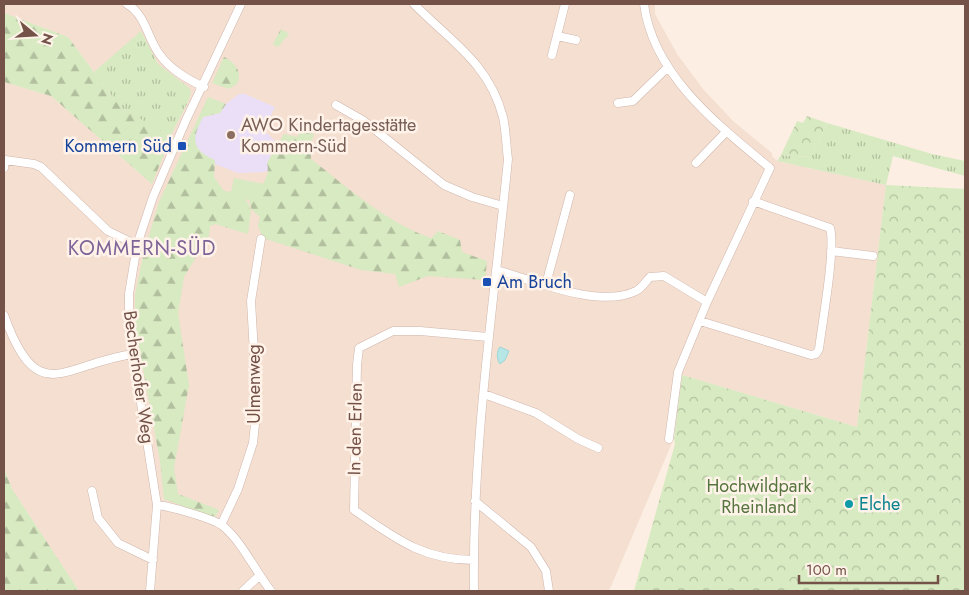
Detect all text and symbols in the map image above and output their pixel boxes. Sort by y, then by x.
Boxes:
north arrow [10,10,60,60]
text: N [36,31,59,47]
place label: AWO Kindertagesstätte Kommern-Süd [241,112,416,159]
marker: AWO Kindertagesstätte Kommern-Süd [225,129,237,141]
place label: Kommern Süd [65,133,172,159]
marker: Kommern Süd [176,140,188,152]
district label: KOMMERN-SÜD [68,234,216,263]
place label: Am Bruch [497,269,572,295]
marker: Am Bruch [481,276,493,288]
street label: Becherhofer Weg [117,309,161,445]
street label: Ulmenweg [241,344,267,424]
street label: In den Erlen [341,382,369,476]
park label: Hochwildpark Rheinland [707,473,812,520]
place label: Elche [859,491,900,517]
marker: Elche [843,498,855,510]
scale bar [799,552,938,584]
text: 100 m [806,559,847,581]

